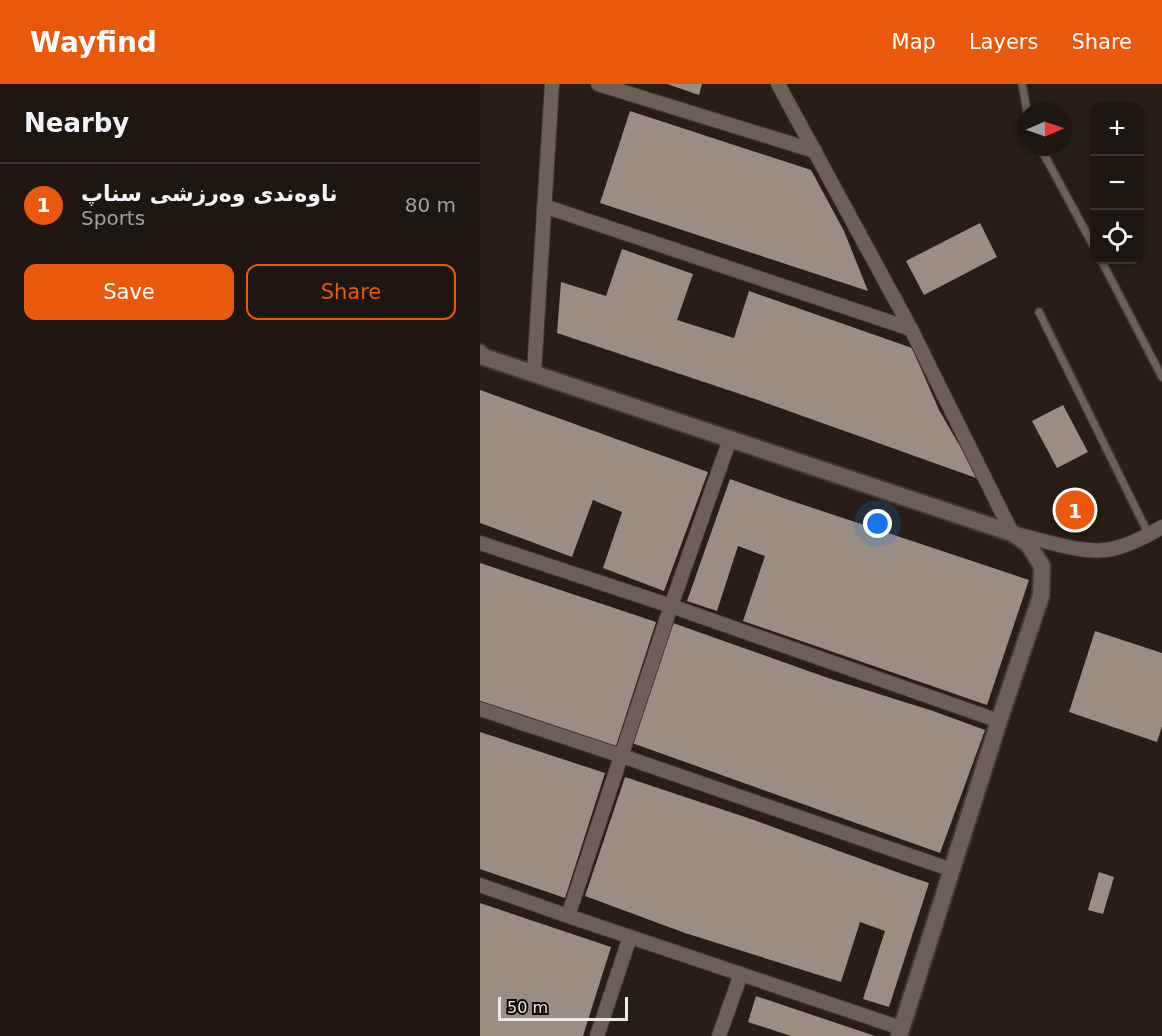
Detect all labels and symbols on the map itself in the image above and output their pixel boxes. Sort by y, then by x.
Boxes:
north arrow [1018,102,1072,156]
pin: 1 [1056,488,1094,532]
your location [863,509,892,538]
scale bar [498,994,628,1022]

